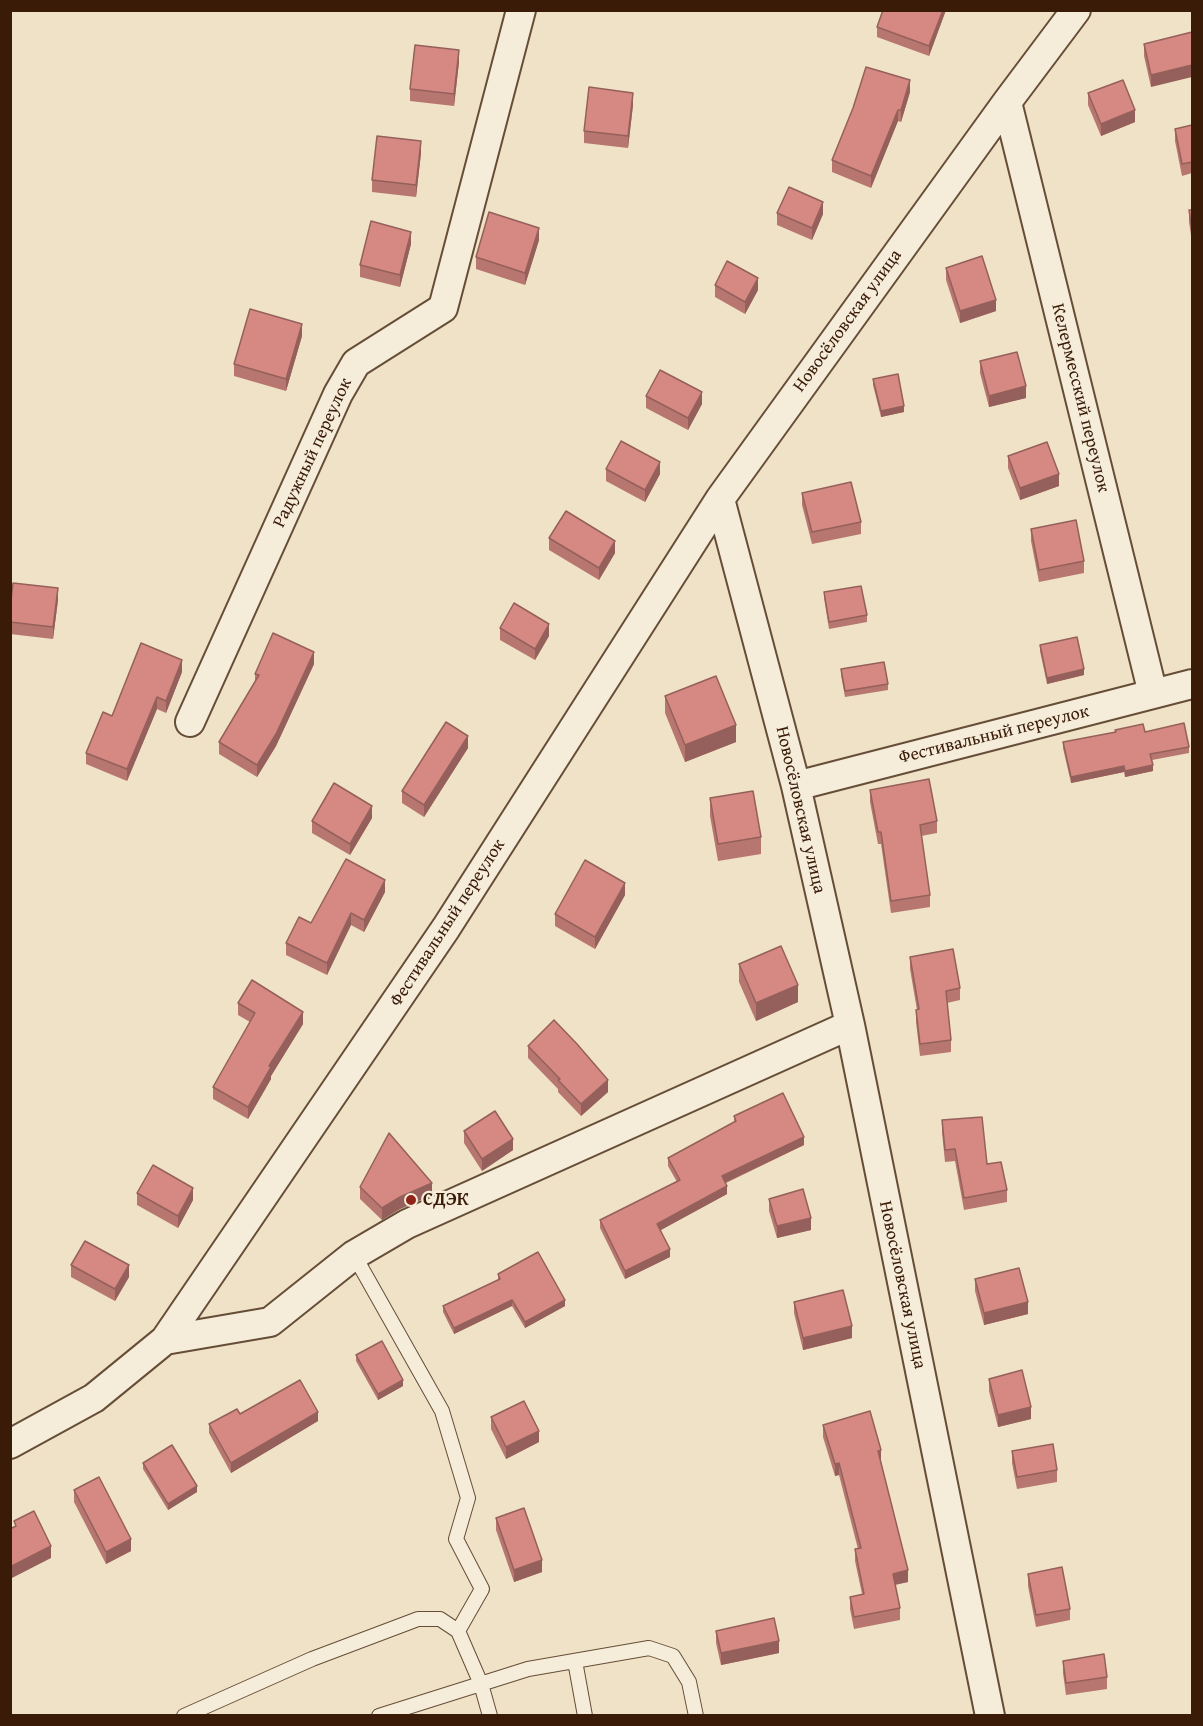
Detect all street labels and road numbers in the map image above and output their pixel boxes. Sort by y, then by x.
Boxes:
street label: Новосёловская улица [789,245,907,397]
street label: Келермесский переулок [1046,301,1114,495]
street label: Радужный переулок [269,375,357,531]
street label: Фестивальный переулок [897,701,1091,769]
street label: Новосёловская улица [770,724,830,896]
street label: Фестивальный переулок [386,835,510,1011]
street label: Новосёловская улица [874,1199,930,1371]

